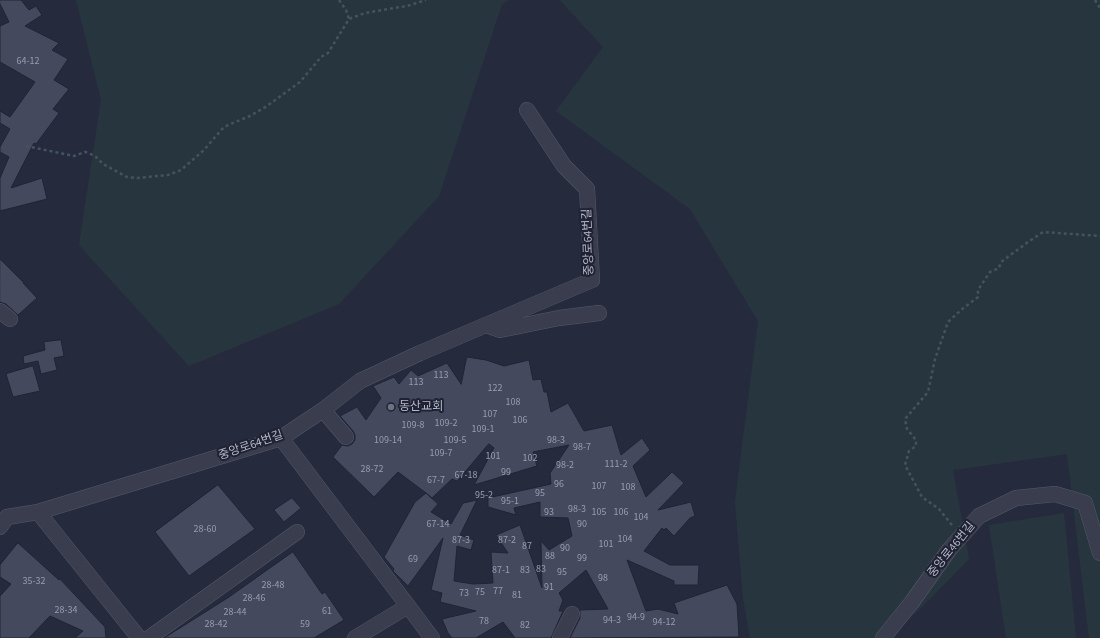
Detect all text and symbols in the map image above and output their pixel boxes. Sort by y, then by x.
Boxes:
house number: 64-12 [17,56,39,68]
street label: 중앙로64번길 [581,208,597,276]
house number: 113 [434,370,448,382]
house number: 113 [409,377,423,389]
house number: 122 [488,383,502,395]
house number: 108 [506,397,520,409]
place label: 동산교회 [399,400,443,414]
marker: 동산교회 [386,402,396,412]
house number: 107 [483,409,497,421]
house number: 106 [513,415,527,427]
house number: 109-2 [435,418,457,430]
house number: 109-8 [402,420,424,432]
house number: 109-1 [472,424,494,436]
street label: 중앙로64번길 [217,428,285,464]
house number: 109-14 [374,435,402,447]
house number: 109-5 [444,435,466,447]
house number: 98-3 [547,435,565,447]
house number: 98-7 [573,442,591,454]
house number: 109-7 [430,448,452,460]
house number: 101 [486,451,500,463]
house number: 102 [523,453,537,465]
house number: 111-2 [605,459,627,471]
house number: 98-2 [556,460,574,472]
house number: 28-72 [361,464,383,476]
house number: 99 [501,467,511,479]
house number: 67-18 [455,470,477,482]
house number: 67-7 [427,475,445,487]
house number: 96 [554,479,564,491]
house number: 107 [592,481,606,493]
house number: 108 [621,482,635,494]
house number: 95 [535,488,545,500]
house number: 95-2 [475,490,493,502]
house number: 95-1 [501,496,519,508]
house number: 98-3 [568,504,586,516]
house number: 93 [544,507,554,519]
house number: 105 [592,507,606,519]
house number: 106 [614,507,628,519]
house number: 104 [634,512,648,524]
house number: 67-14 [427,519,449,531]
house number: 90 [577,519,587,531]
street label: 중앙로46번길 [925,519,979,581]
house number: 28-60 [194,524,216,536]
house number: 104 [618,534,632,546]
house number: 87-3 [452,535,470,547]
house number: 87-2 [498,535,516,547]
house number: 101 [599,539,613,551]
house number: 87 [522,541,532,553]
house number: 90 [560,543,570,555]
house number: 88 [545,551,555,563]
house number: 99 [577,553,587,565]
house number: 69 [408,554,418,566]
house number: 83 [536,564,546,576]
house number: 87-1 [492,565,510,577]
house number: 83 [520,565,530,577]
house number: 95 [557,567,567,579]
house number: 98 [598,573,608,585]
house number: 35-32 [23,576,45,588]
house number: 28-48 [262,580,284,592]
house number: 91 [544,582,554,594]
house number: 77 [493,586,503,598]
house number: 75 [475,587,485,599]
house number: 73 [459,588,469,600]
house number: 81 [512,590,522,602]
house number: 28-46 [243,593,265,605]
house number: 28-34 [55,605,77,617]
house number: 61 [322,606,332,618]
house number: 28-44 [224,607,246,619]
house number: 94-9 [627,612,645,624]
house number: 94-3 [603,615,621,627]
house number: 78 [479,616,489,628]
house number: 94-12 [653,617,675,629]
house number: 28-42 [205,619,227,631]
house number: 59 [300,619,310,631]
house number: 82 [520,620,530,632]

